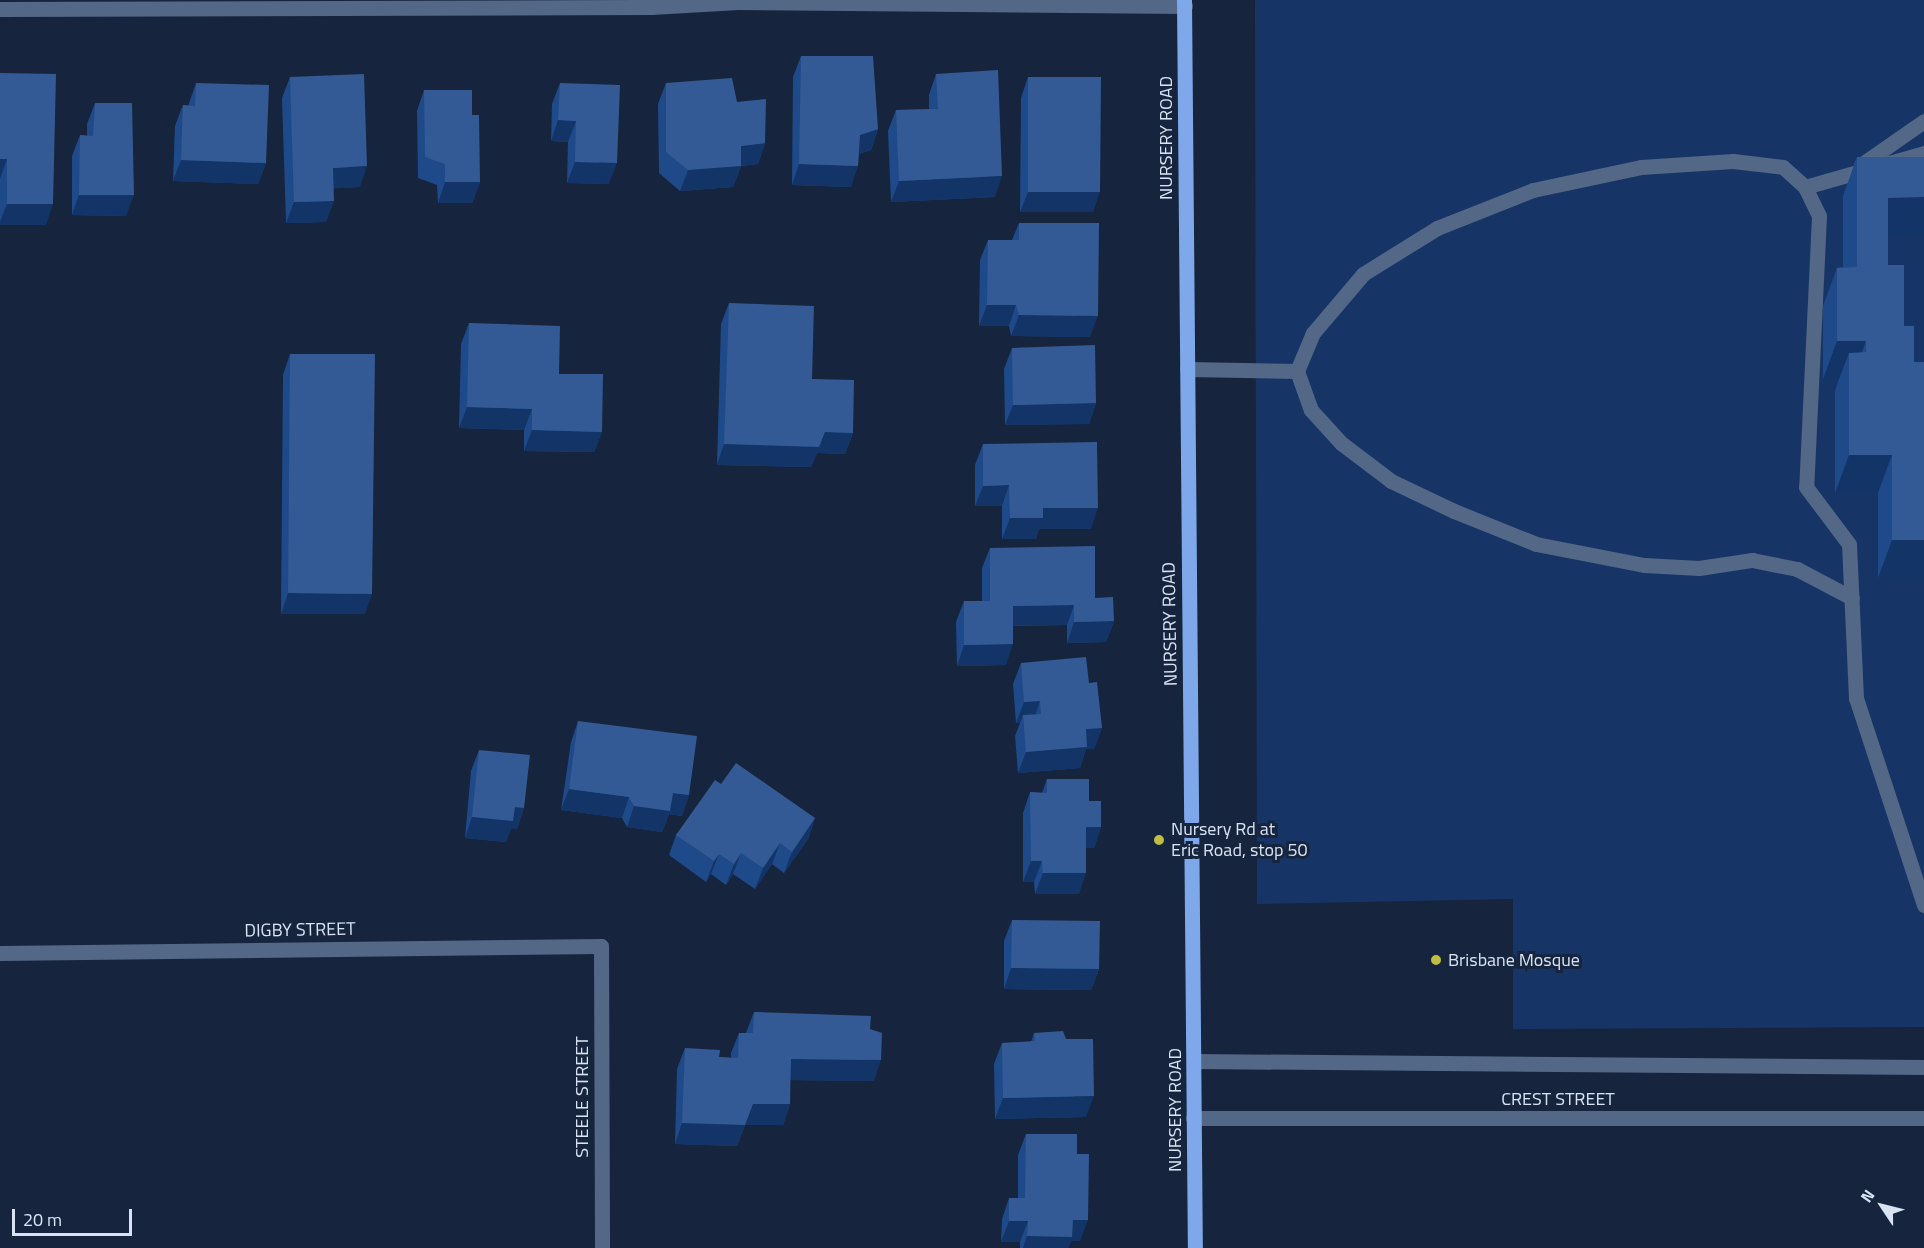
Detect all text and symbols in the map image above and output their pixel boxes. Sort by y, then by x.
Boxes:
street label: NURSERY ROAD [1155,76,1177,200]
street label: NURSERY ROAD [1158,562,1182,686]
place label: Nursery Rd at Eric Road, stop 50 [1171,819,1308,862]
marker: Nursery Rd at Eric Road, stop 50 [1152,833,1166,847]
street label: DIGBY STREET [244,918,356,942]
place label: Brisbane Mosque [1448,949,1580,971]
marker: Brisbane Mosque [1429,953,1443,967]
street label: STEELE STREET [571,1036,593,1158]
street label: NURSERY ROAD [1164,1048,1186,1172]
street label: CREST STREET [1501,1088,1615,1110]
north arrow [1852,1176,1912,1236]
text: N [1854,1184,1880,1207]
scale bar [15,1197,135,1235]
text: 20 m [23,1206,62,1233]

